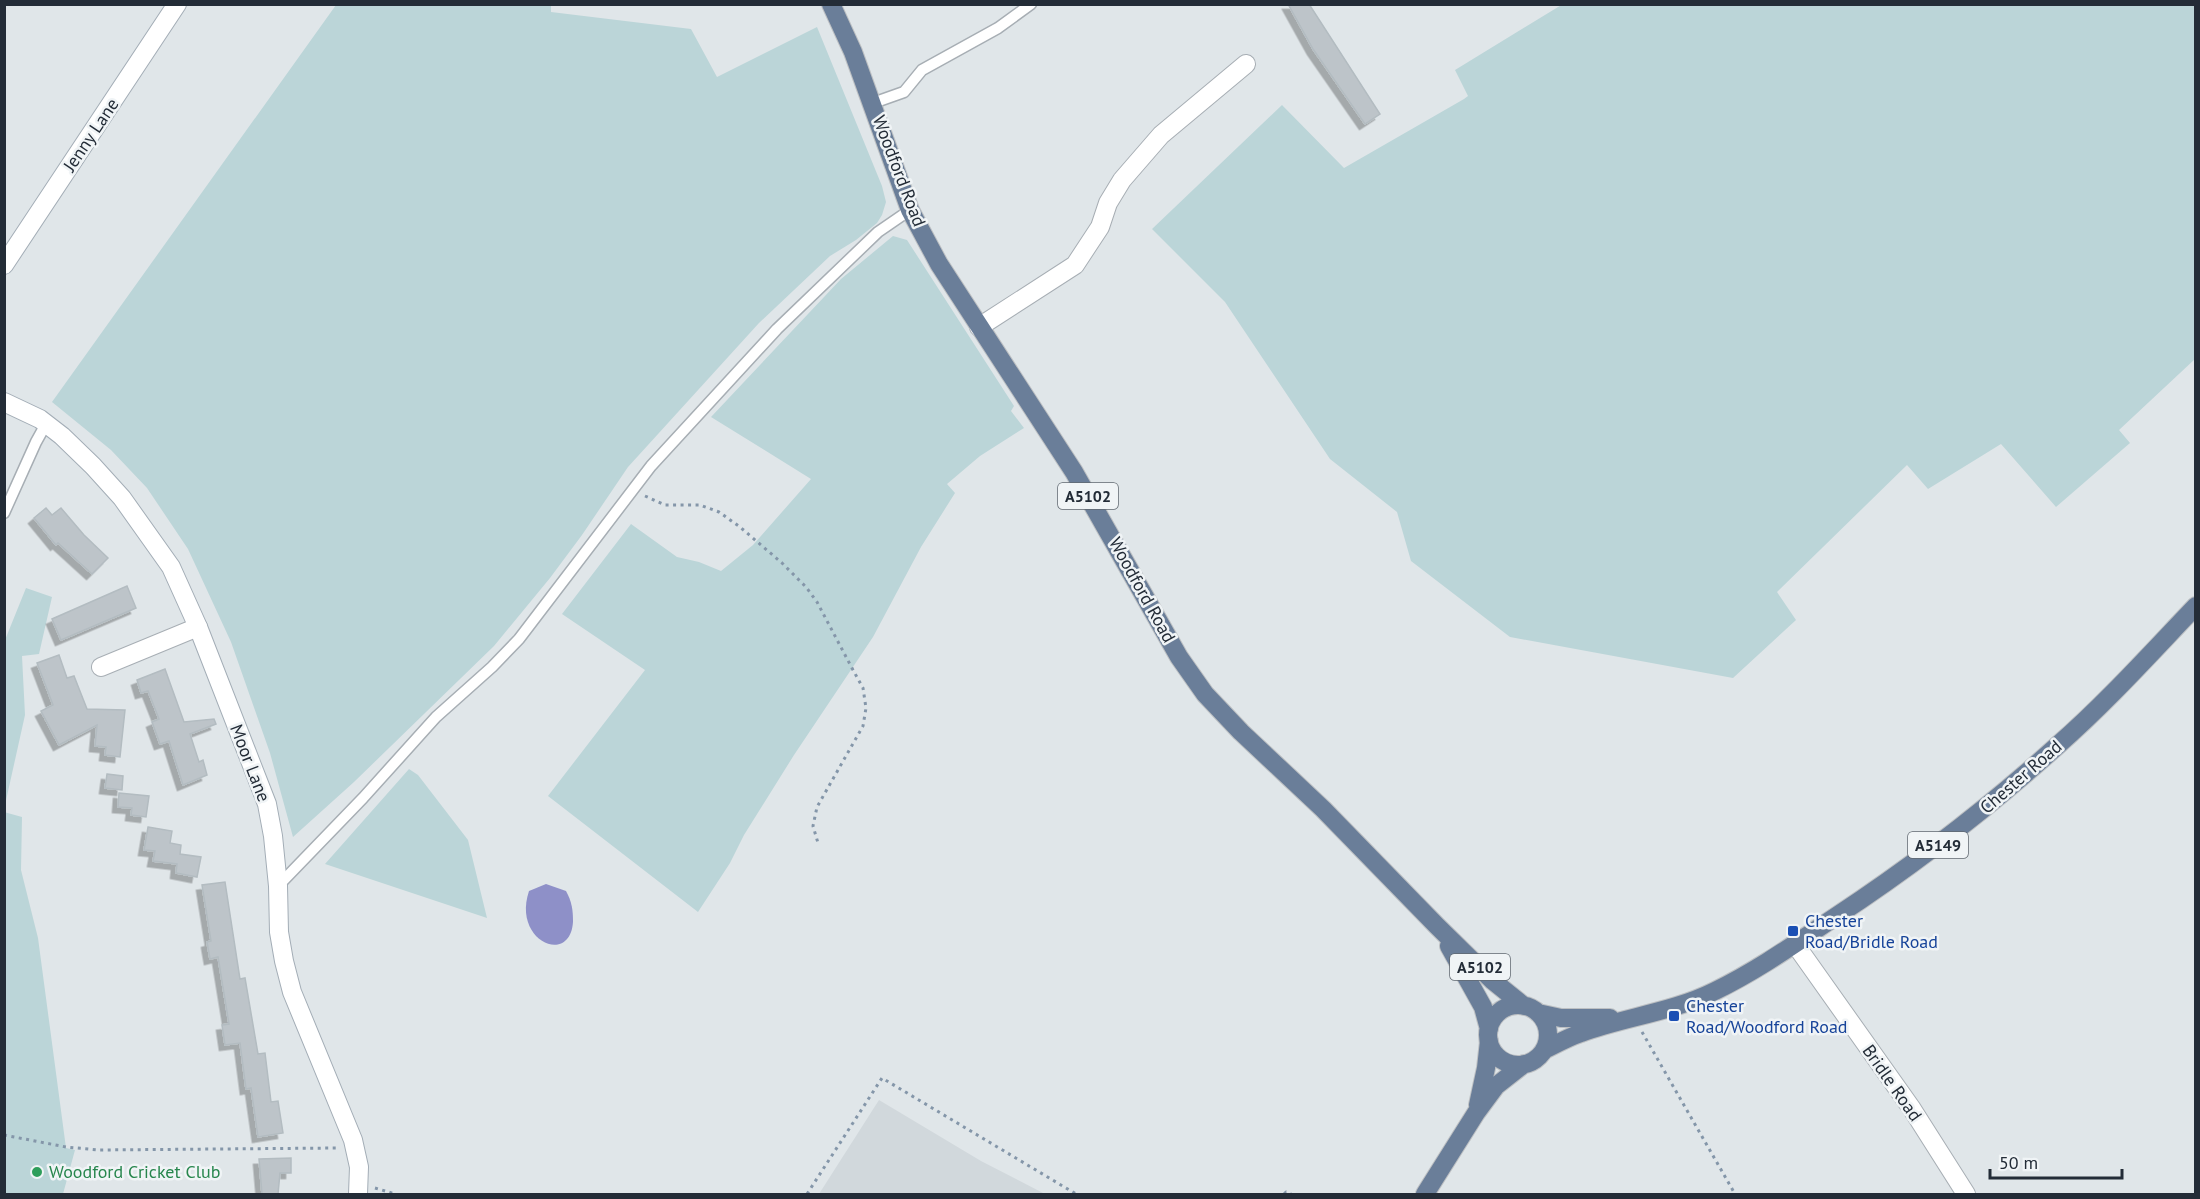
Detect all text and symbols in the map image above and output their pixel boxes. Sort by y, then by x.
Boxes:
street label: Jenny Lane [57,94,123,177]
street label: Woodford Road [868,112,931,230]
road number: A5102 [1058,483,1118,509]
street label: Woodford Road [1104,533,1181,647]
street label: Moor Lane [225,721,276,805]
street label: Chester Road [1975,735,2066,818]
road number: A5149 [1908,832,1968,858]
place label: Chester Road/Bridle Road [1805,909,1938,953]
marker: Chester Road/Bridle Road [1786,924,1800,938]
road number: A5102 [1450,954,1510,980]
place label: Chester Road/Woodford Road [1686,994,1848,1038]
marker: Chester Road/Woodford Road [1667,1009,1681,1023]
street label: Bridle Road [1858,1040,1927,1126]
scale bar [1990,1142,2122,1180]
text: 50 m [1999,1151,2038,1174]
place label: Woodford Cricket Club [49,1160,220,1183]
marker: Woodford Cricket Club [30,1165,44,1179]

